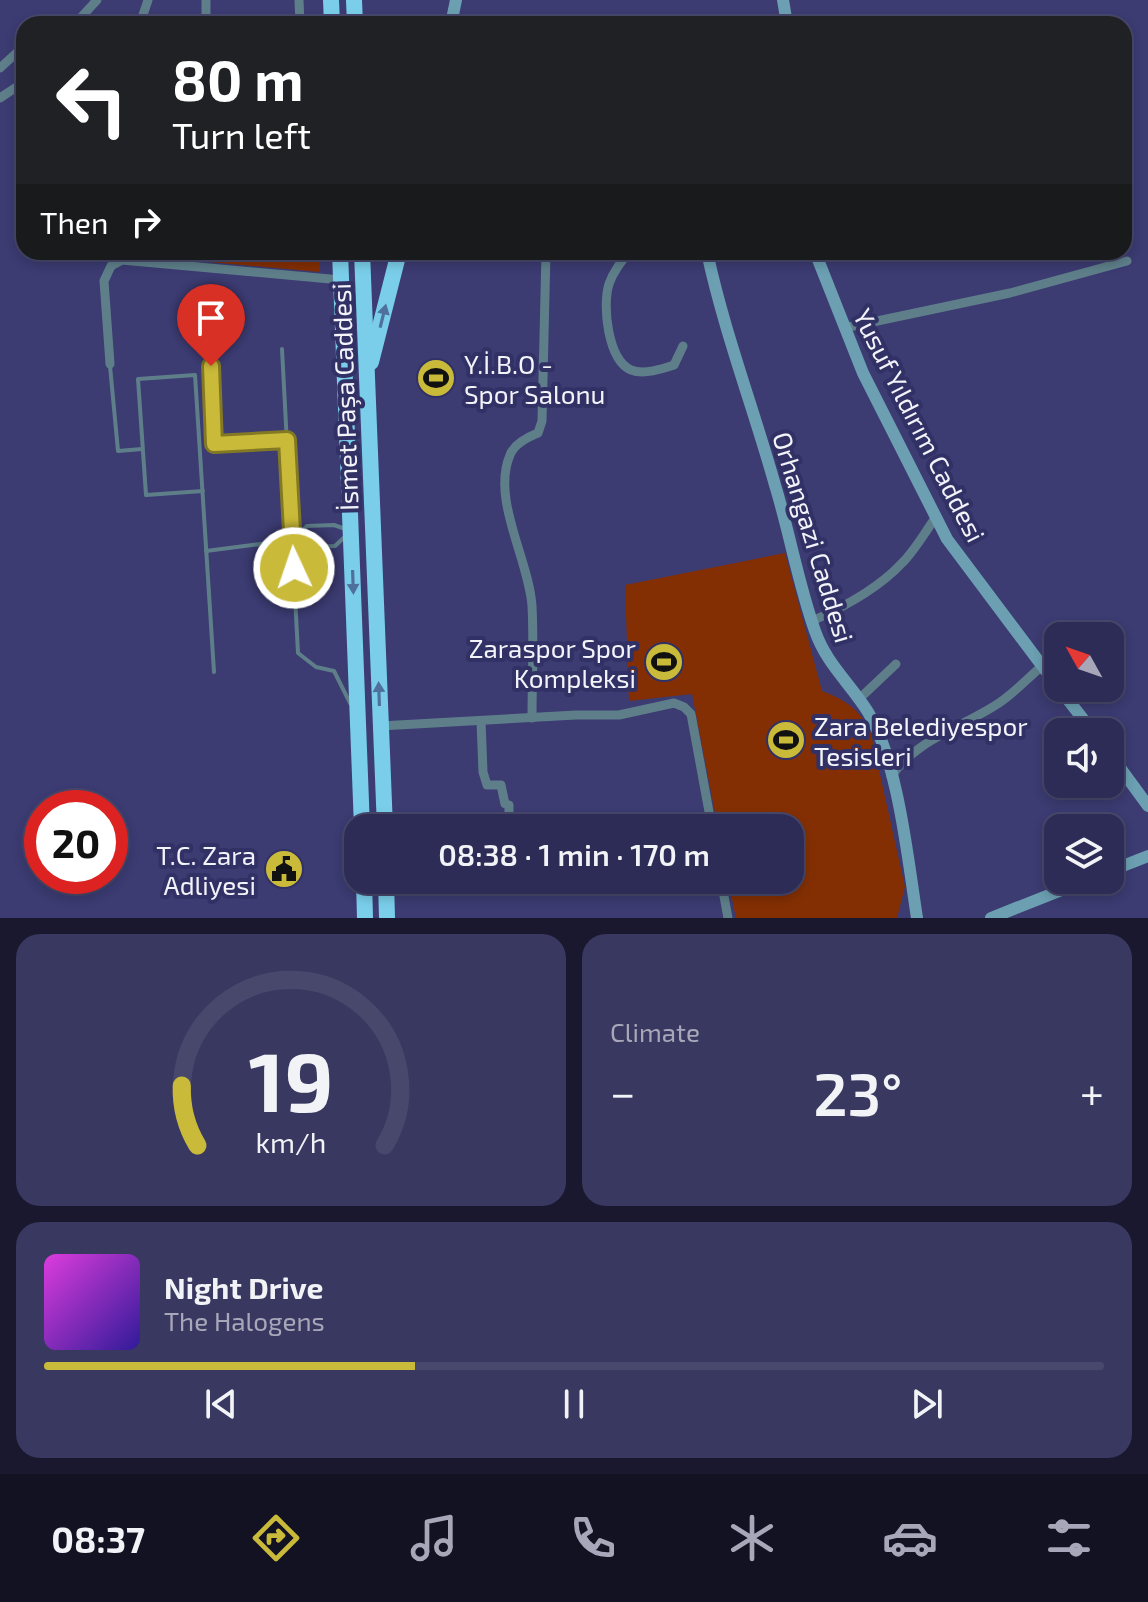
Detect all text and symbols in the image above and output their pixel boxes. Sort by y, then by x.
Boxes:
text: 80 m [172,45,304,112]
icon: left [40,48,144,152]
text: Turn left [172,113,311,156]
icon: right [124,200,168,244]
text: Then [40,204,108,240]
street label: İsmet Paşa Caddesi [325,283,365,511]
pin [177,284,245,366]
icon: arrive [189,296,233,340]
one-way arrow [377,303,389,328]
street label: Yusuf Yıldırım Caddesi [848,303,992,547]
place label: Y.İ.B.O - Spor Salonu [464,348,605,409]
sports icon: Y.İ.B.O - Spor Salonu [415,357,457,399]
street label: Orhangazi Caddesi [767,428,861,646]
position arrow [252,526,336,610]
one-way arrow [346,570,359,595]
north arrow [1044,622,1124,702]
map controls [1044,622,1124,894]
place label: Zaraspor Spor Kompleksi [469,632,636,693]
sports icon: Zaraspor Spor Kompleksi [643,641,685,683]
one-way arrow [372,681,385,706]
place label: Zara Belediyespor Tesisleri [814,710,1028,771]
button: sound [1044,718,1124,798]
sports icon: Zara Belediyespor Tesisleri [765,719,807,761]
speed limit sign: 20 [24,790,128,894]
button: layers [1044,814,1124,894]
text: 08:38 · 1 min · 170 m [438,836,710,872]
place label: T.C. Zara Adliyesi [156,839,256,900]
public building icon: T.C. Zara Adliyesi [263,848,305,890]
text: Climate [610,1016,700,1047]
text: 19 [248,1029,334,1129]
text: 23° [813,1056,902,1128]
text: − [610,1065,636,1118]
text: + [1080,1065,1104,1118]
text: km/h [256,1124,326,1159]
text: Night Drive [164,1269,323,1305]
text: The Halogens [164,1305,325,1336]
icon: previous [199,1382,243,1426]
icon: pause [552,1382,596,1426]
icon: next [905,1382,949,1426]
icon: directions [248,1510,304,1566]
icon: music [406,1510,462,1566]
icon: phone [565,1510,621,1566]
icon: climate [724,1510,780,1566]
icon: car [882,1510,938,1566]
icon: filters [1041,1510,1097,1566]
text: 08:37 [51,1517,145,1560]

